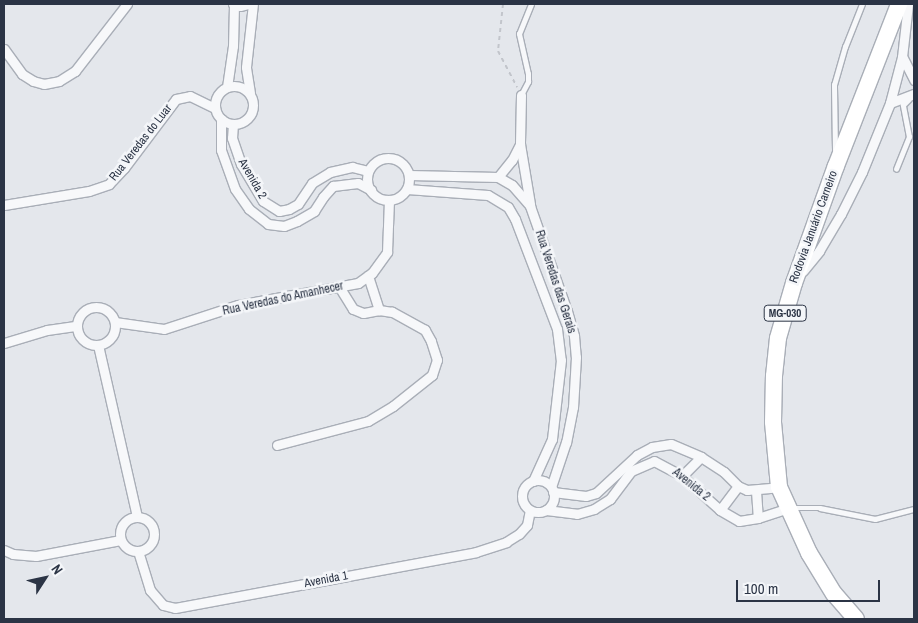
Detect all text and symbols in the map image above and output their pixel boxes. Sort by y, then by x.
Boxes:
street label: Rua Veredas do Luar [107,102,175,184]
street label: Avenida 2 [235,156,269,202]
street label: Rodovia Januário Carneiro [787,169,841,285]
street label: Rua Veredas das Gerais [532,229,578,335]
street label: Rua Veredas do Amanhecer [221,279,345,319]
road number: MG-030 [762,304,808,322]
street label: Avenida 2 [669,466,713,504]
north arrow [20,553,70,603]
text: N [48,561,67,578]
street label: Avenida 1 [303,569,349,591]
scale bar [738,570,882,602]
text: 100 m [744,578,778,599]

